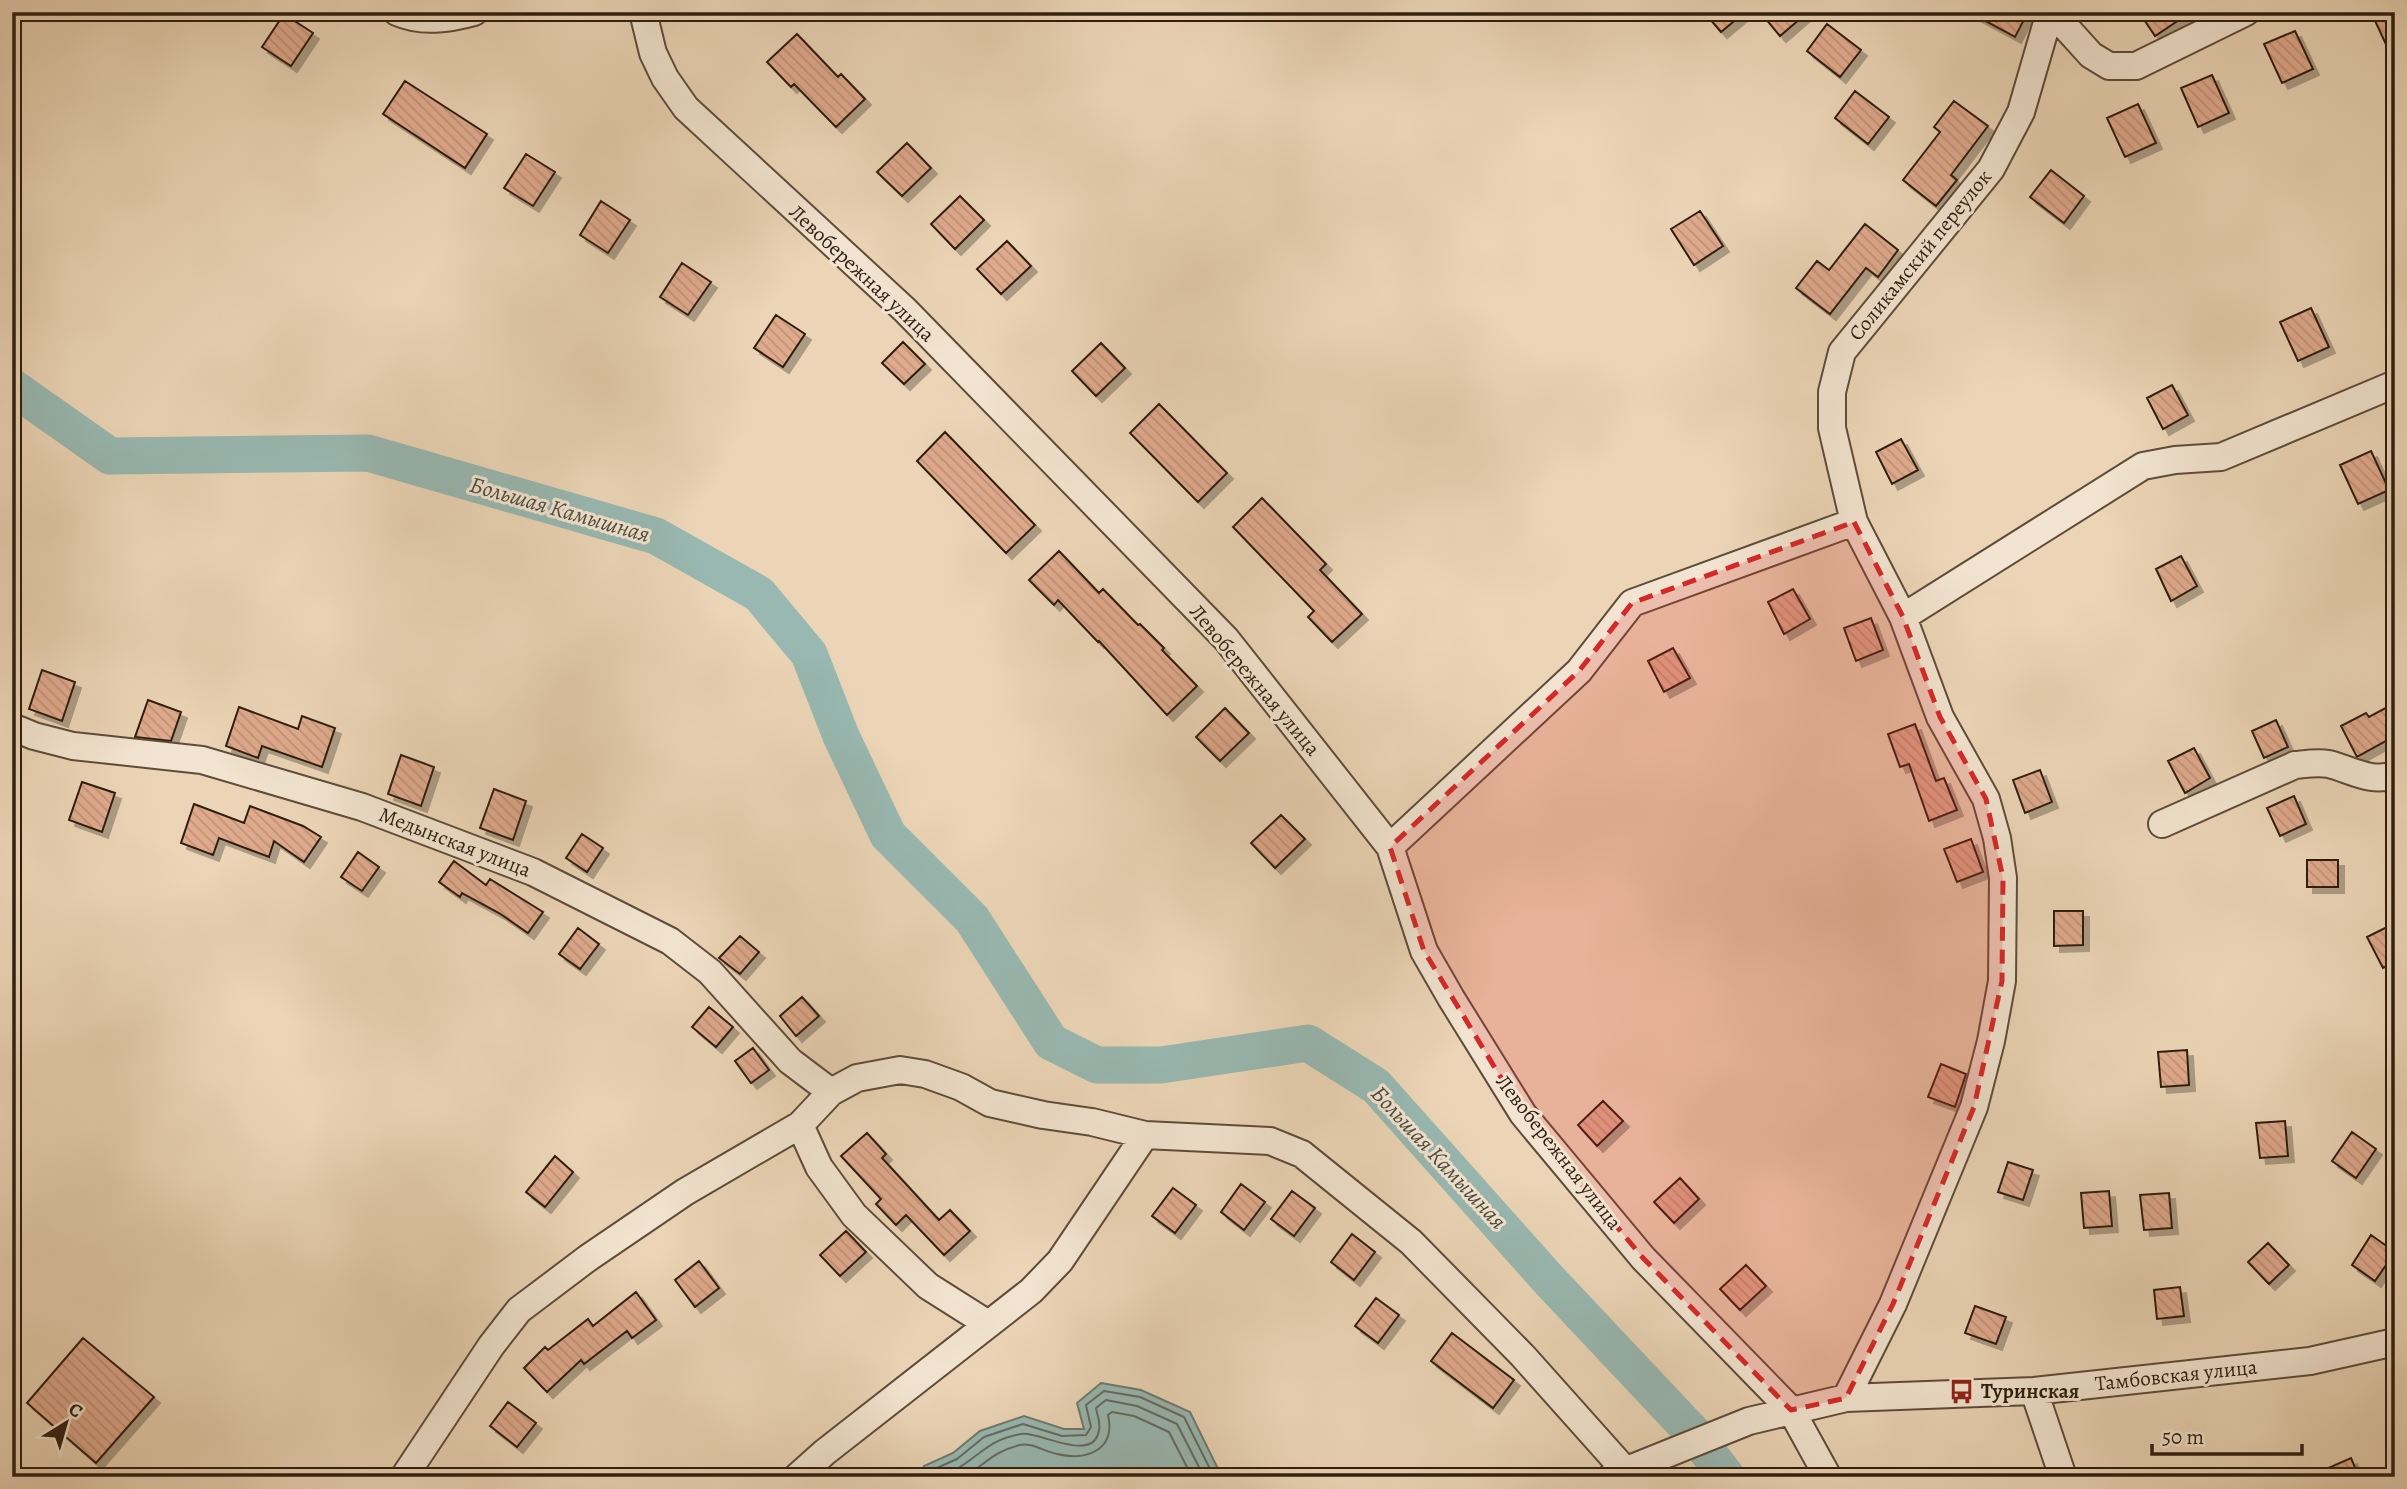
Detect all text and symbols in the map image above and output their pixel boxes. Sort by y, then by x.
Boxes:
street label: Соликамский переулок [1842,163,1998,346]
street label: Левобережная улица [783,198,941,348]
water label: Большая Камышная [466,469,654,550]
street label: Левобережная улица [1183,598,1327,762]
street label: Медынская улица [375,800,535,884]
street label: Левобережная улица [1490,1069,1629,1236]
water label: Большая Камышная [1364,1079,1513,1236]
street label: Тамбовская улица [2093,1353,2259,1397]
bus stop icon: Туринская [1947,1377,1975,1405]
place label: Туринская [1981,1377,2079,1405]
north arrow [32,1388,102,1458]
text: С [63,1396,88,1424]
scale bar [2152,1412,2302,1456]
text: 50 m [2162,1423,2204,1451]

